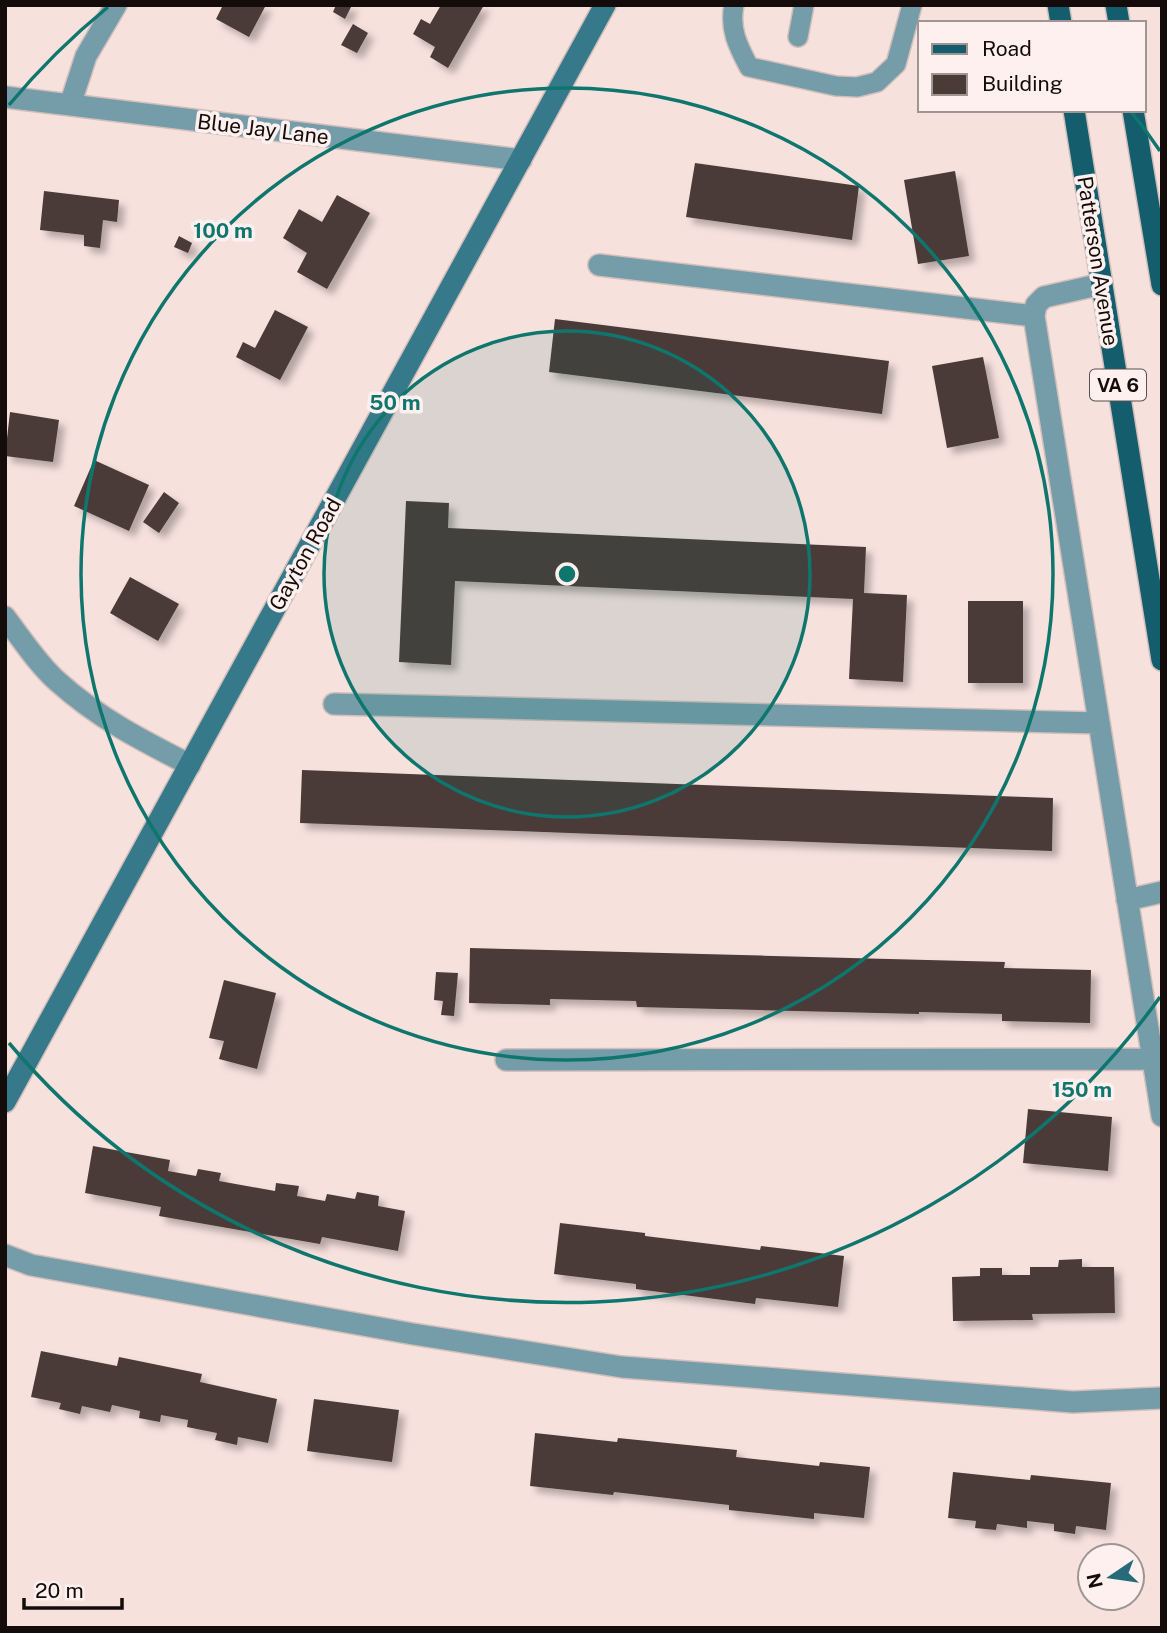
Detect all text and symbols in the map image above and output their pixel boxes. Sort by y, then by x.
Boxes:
legend [918,21,1146,112]
text: Road [982,36,1032,61]
text: Building [982,71,1063,96]
street label: Blue Jay Lane [196,109,330,149]
street label: Patterson Avenue [1072,174,1124,348]
text: 100 m [193,218,253,243]
road number: VA 6 [1090,370,1146,400]
text: 50 m [369,390,421,415]
street label: Gayton Road [264,493,346,615]
centre of rings [555,562,579,586]
text: 150 m [1052,1077,1112,1102]
north arrow [1076,1542,1146,1612]
scale bar [24,1566,122,1610]
text: N [1082,1571,1107,1591]
text: 20 m [35,1578,84,1603]

